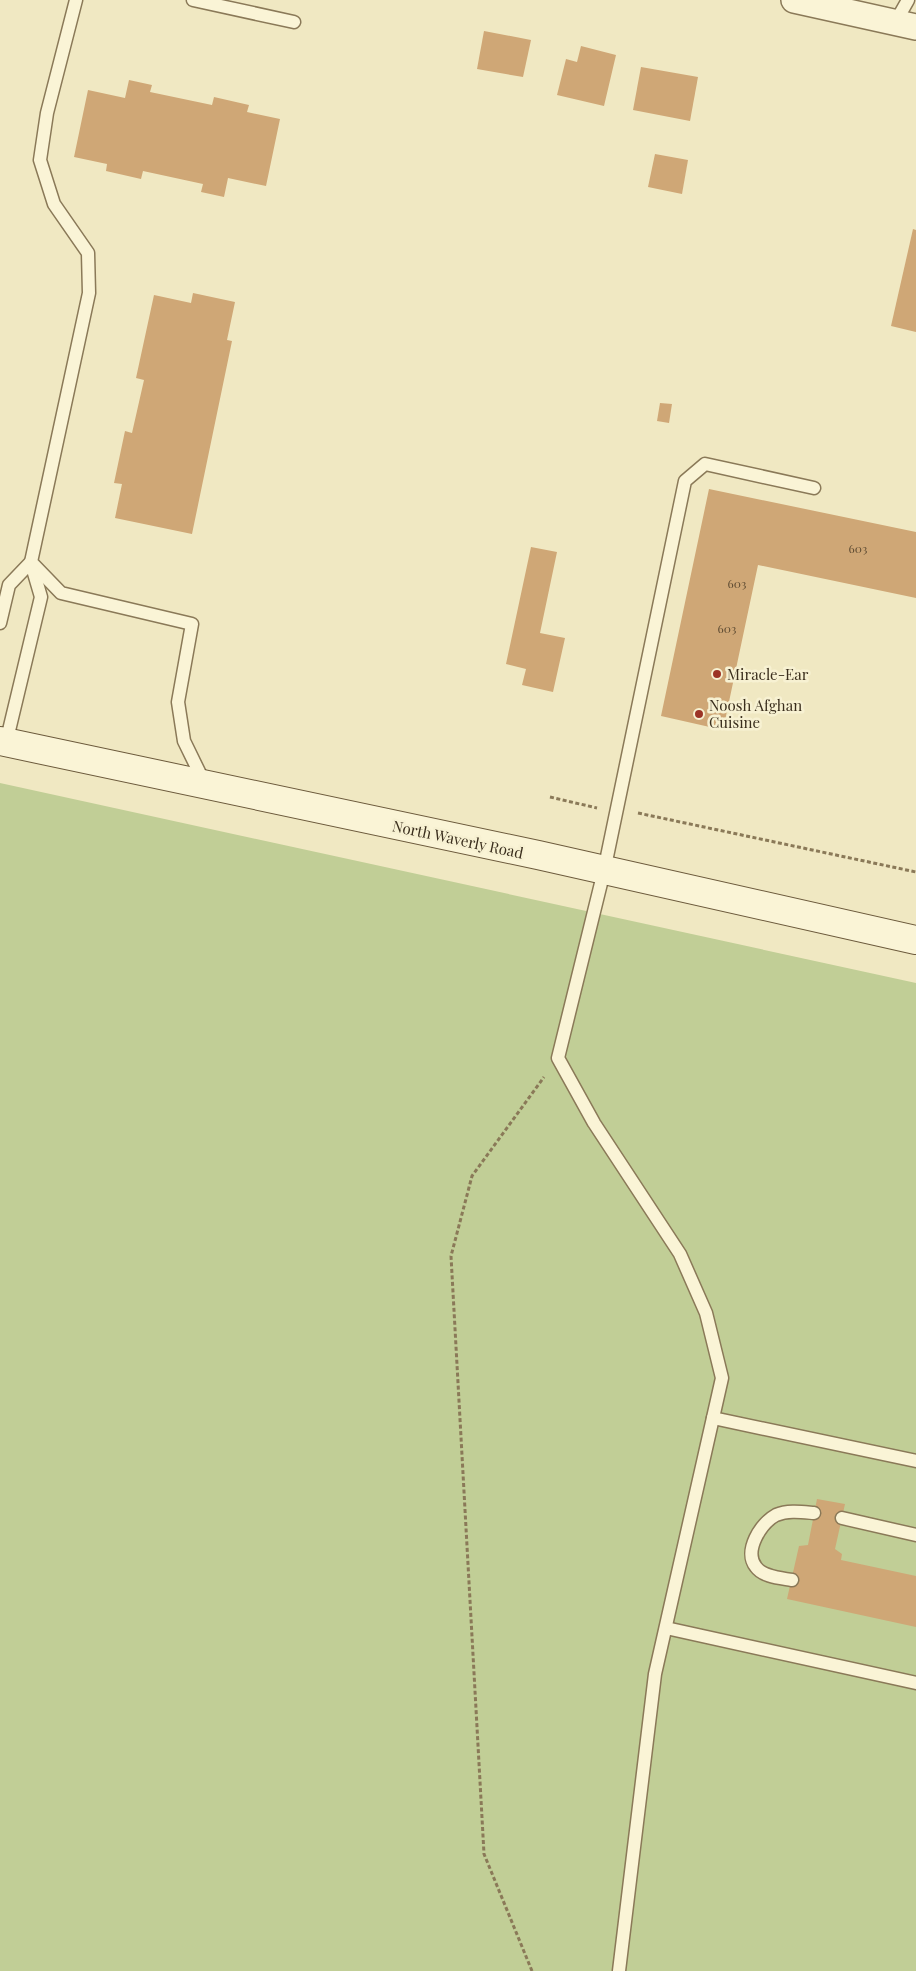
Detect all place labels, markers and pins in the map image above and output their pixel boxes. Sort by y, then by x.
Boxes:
place label: Miracle-Ear [727,664,809,684]
marker: Miracle-Ear [711,668,723,680]
place label: Noosh Afghan Cuisine [709,695,802,732]
marker: Noosh Afghan Cuisine [693,708,705,720]

